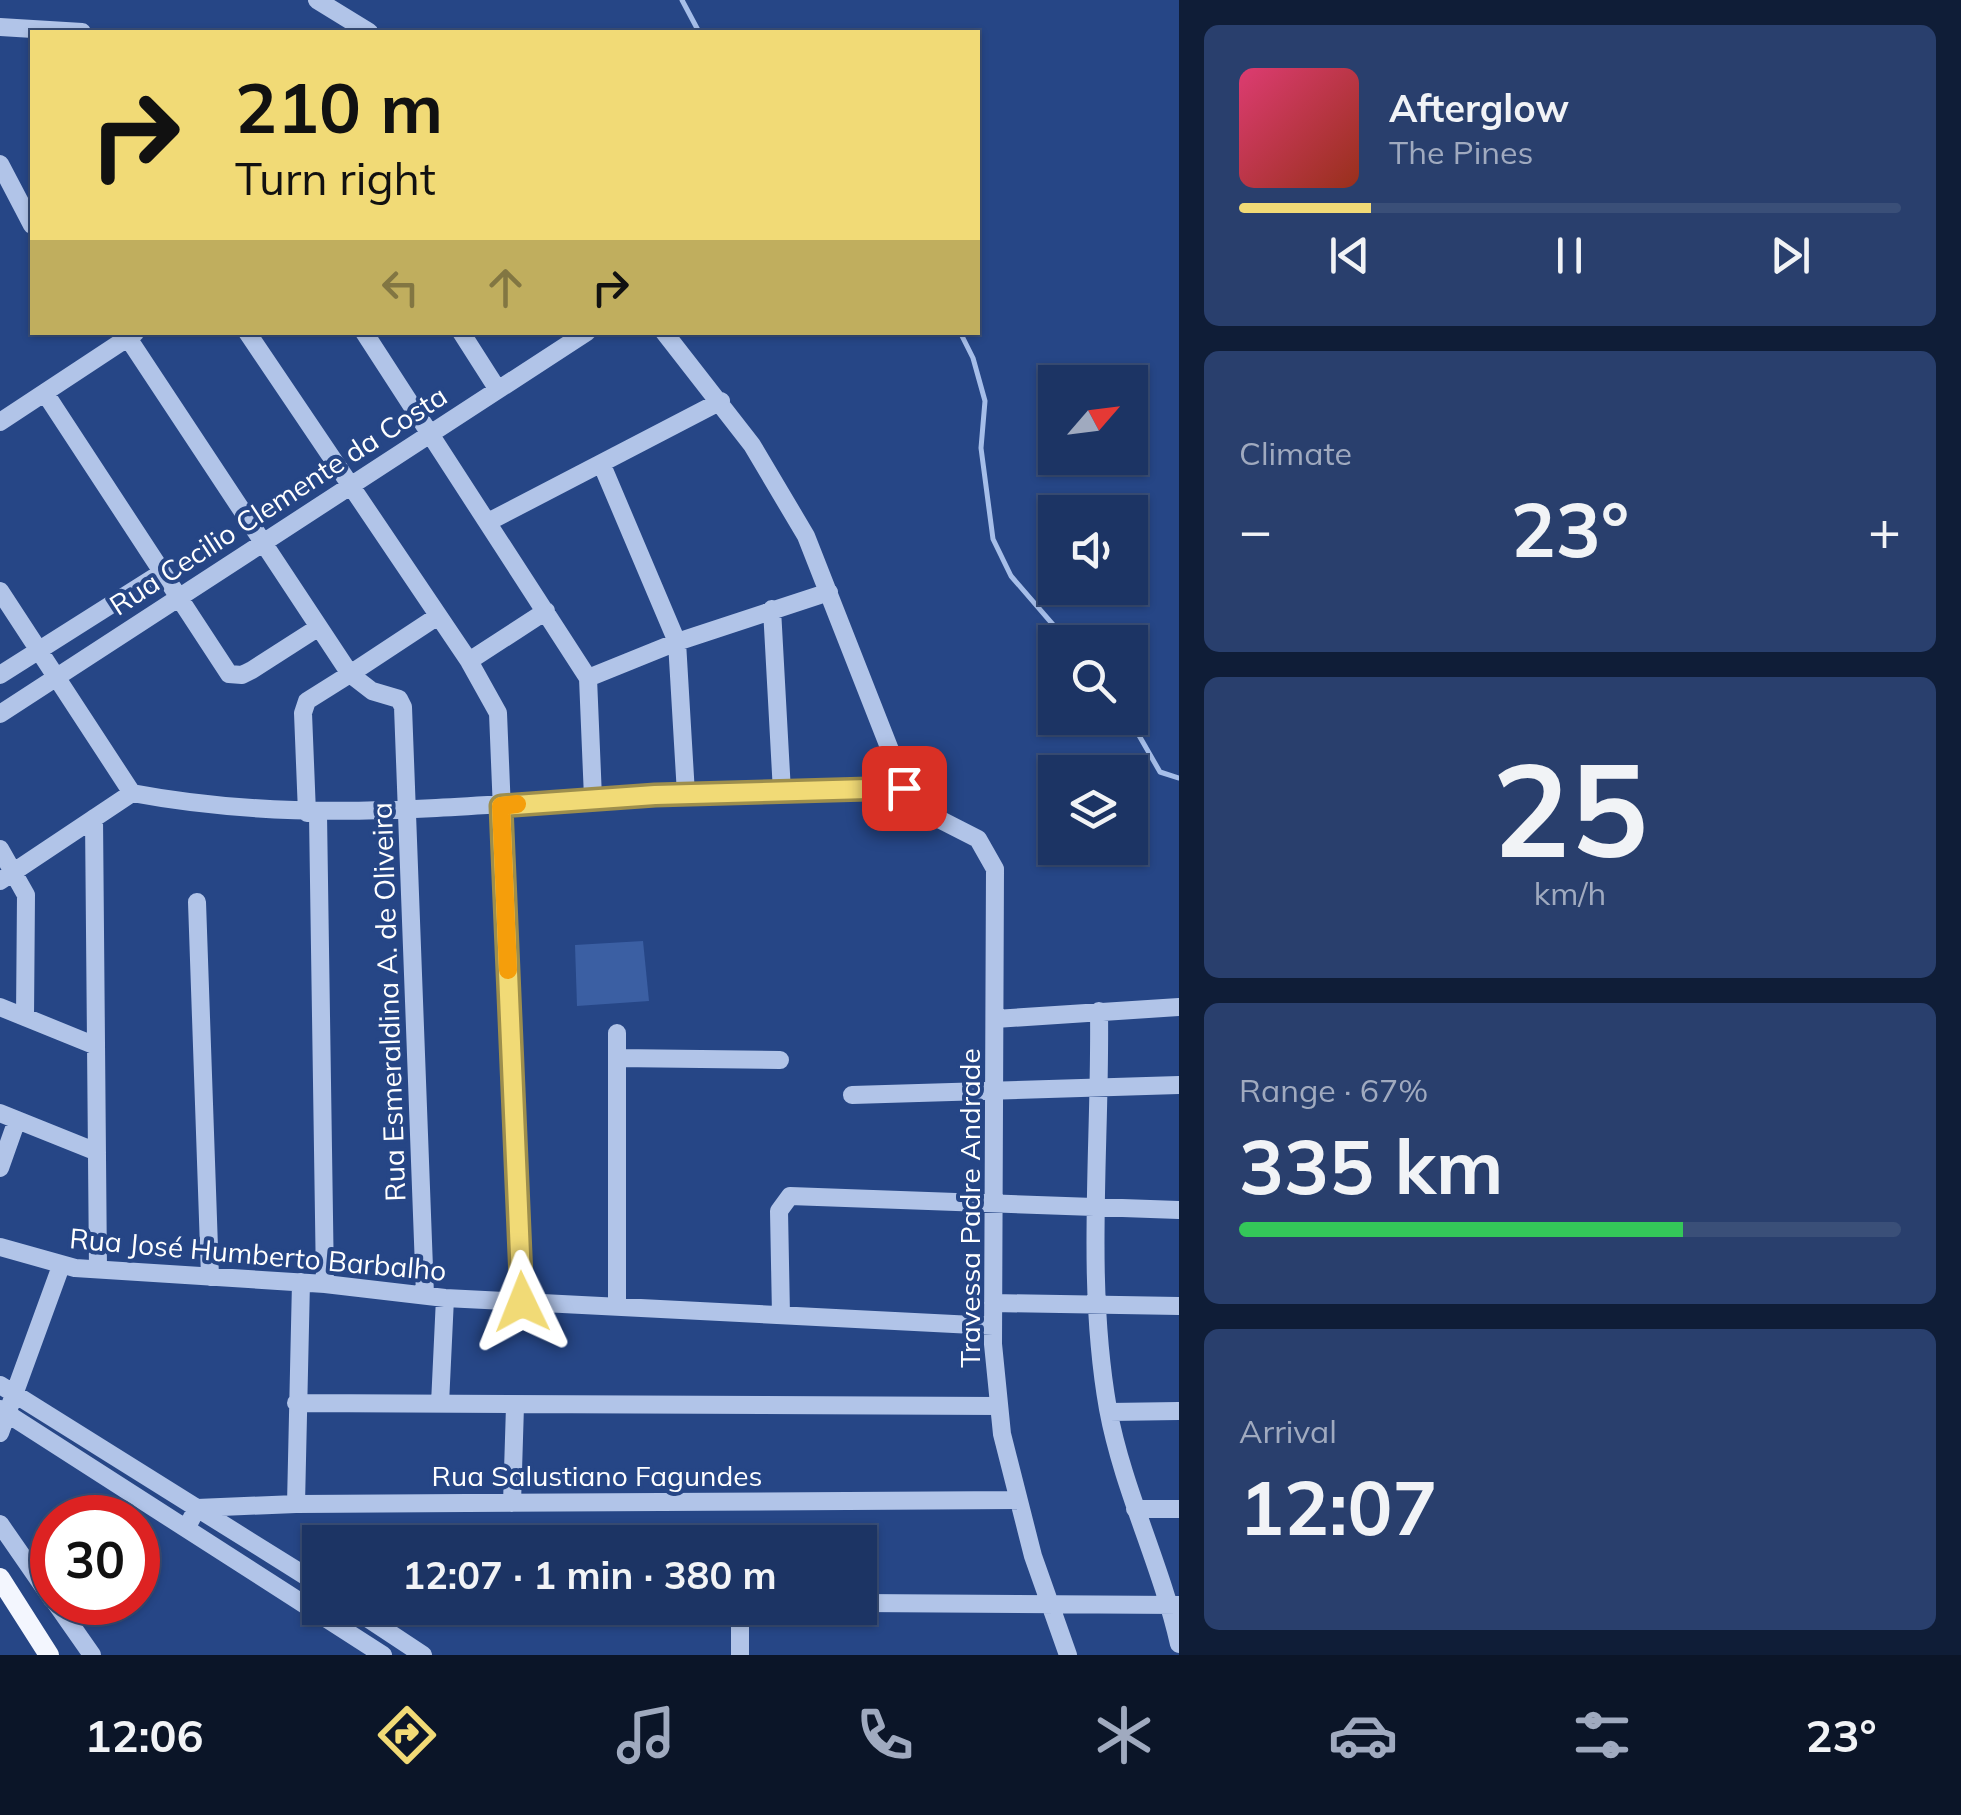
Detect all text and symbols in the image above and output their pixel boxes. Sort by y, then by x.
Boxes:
text: 210 m [235,63,443,151]
icon: right [70,70,200,200]
text: Afterglow [1389,84,1569,132]
text: The Pines [1389,132,1533,172]
text: Turn right [235,150,436,206]
icon: previous [1322,228,1377,283]
icon: pause [1542,228,1597,283]
icon: next [1763,228,1818,283]
icon: left [373,260,428,315]
icon: ahead [478,260,533,315]
icon: right [583,260,638,315]
north arrow [1038,365,1148,475]
map controls [1038,365,1148,865]
street label: Rua Cecilio Clemente da Costa [103,378,453,622]
text: Climate [1239,433,1352,473]
text: 23° [1511,482,1629,576]
button: sound [1038,495,1148,605]
text: − [1239,495,1272,564]
text: + [1868,495,1901,564]
button: search [1038,625,1148,735]
text: 25 [1492,726,1648,890]
pin [862,746,947,831]
button: layers [1038,755,1148,865]
icon: arrive [877,761,932,816]
street label: Rua Esmeraldina A. de Oliveira [364,802,412,1202]
text: km/h [1534,873,1606,913]
street label: Travessa Padre Andrade [952,1048,987,1368]
text: Range · 67% [1239,1070,1428,1110]
text: 335 km [1239,1119,1503,1213]
street label: Rua José Humberto Barbalho [68,1220,448,1288]
position arrow [470,1250,574,1354]
text: Arrival [1239,1411,1337,1451]
street label: Rua Salustiano Fagundes [432,1458,762,1493]
text: 12:07 [1239,1460,1438,1554]
speed limit sign: 30 [30,1495,160,1625]
text: 12:07 · 1 min · 380 m [402,1551,777,1599]
icon: directions [372,1700,442,1770]
icon: music [611,1700,681,1770]
icon: phone [850,1700,920,1770]
icon: climate [1089,1700,1159,1770]
icon: car [1328,1700,1398,1770]
icon: filters [1567,1700,1637,1770]
text: 12:06 [84,1707,204,1763]
text: 23° [1806,1707,1877,1763]

